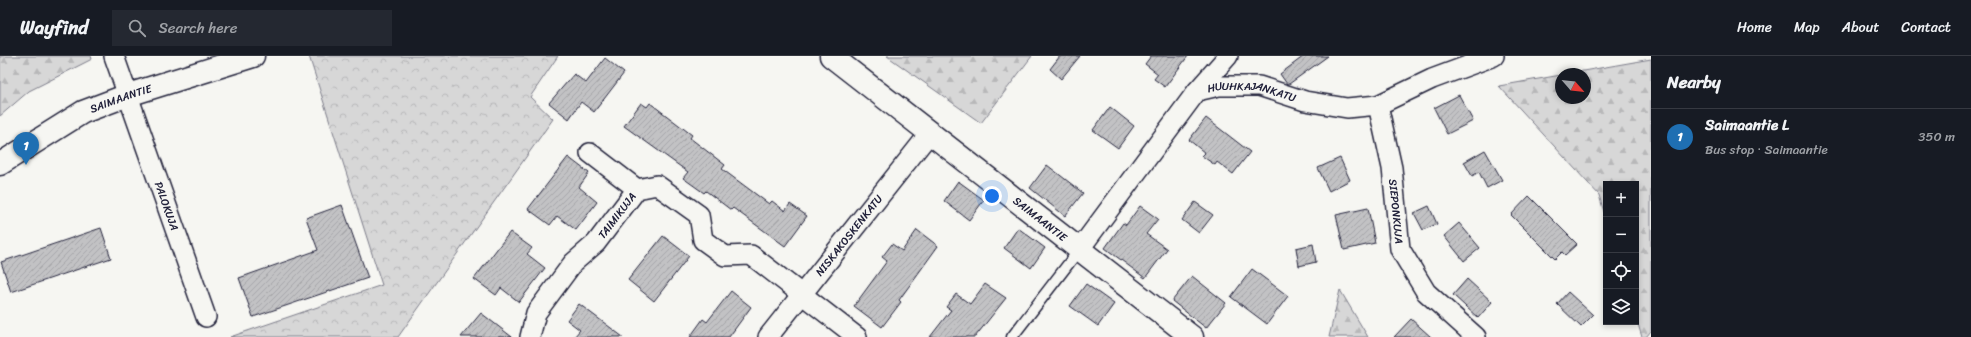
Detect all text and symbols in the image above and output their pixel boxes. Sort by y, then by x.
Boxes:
search box [112,10,392,46]
text: Wayfind [20,11,88,44]
text: Search here [158,15,237,41]
text: Home [1737,15,1772,40]
text: Map [1794,15,1820,40]
text: About [1842,15,1879,40]
text: Contact [1901,15,1951,40]
icon: search [126,17,148,39]
text: Nearby [1667,67,1721,97]
north arrow [1555,68,1591,104]
street label: HUUHKAJANKATU [1205,76,1299,108]
street label: SAIMAANTIE [87,79,155,119]
text: Saimaantie L [1705,112,1789,138]
text: 1 [1677,125,1683,148]
text: 350 m [1918,125,1955,148]
pin: 1 [13,132,39,165]
text: Bus stop · Saimaantie [1705,138,1828,161]
street label: SIEPONKUJA [1383,178,1408,245]
street label: PALOKUJA [149,179,184,233]
map controls [1603,181,1639,325]
button: + [1603,181,1639,217]
your location [982,186,1002,206]
street label: TAIMIKUJA [593,188,641,243]
street label: NISKAKOSKENKATU [811,190,888,281]
street label: SAIMAANTIE [1008,192,1072,247]
button: − [1603,217,1639,253]
button: locate [1603,253,1639,289]
button: layers [1603,289,1639,325]

